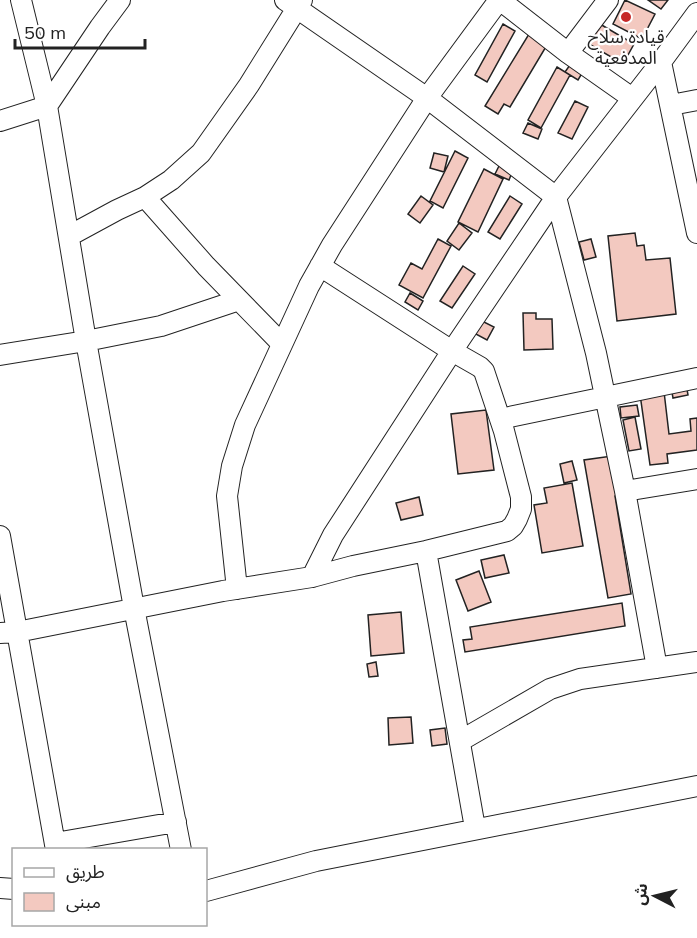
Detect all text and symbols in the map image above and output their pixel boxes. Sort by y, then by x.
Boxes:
marker: قيادة سلاح المدفعية [619,10,633,24]
scale bar [15,12,146,50]
text: 50 m [24,21,66,44]
place label: قيادة سلاح المدفعية [588,25,664,69]
legend [12,848,207,926]
text: طريق [66,860,105,883]
north arrow [625,866,685,926]
text: ش [629,882,651,906]
text: مبنى [66,890,101,913]

